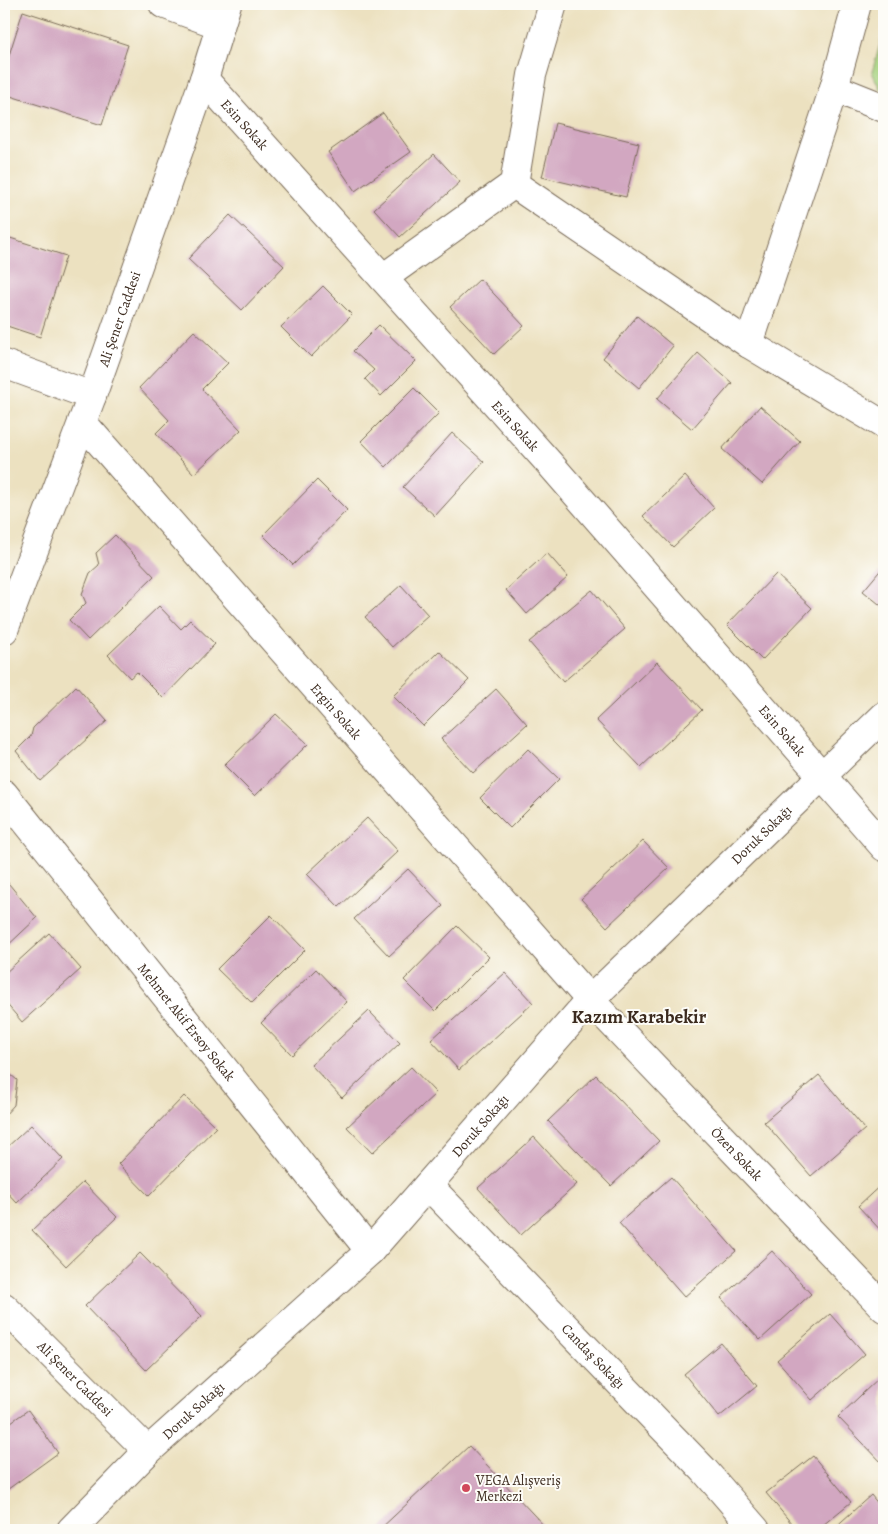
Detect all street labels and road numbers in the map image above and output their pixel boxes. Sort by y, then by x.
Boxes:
street label: Esin Sokak [217,95,273,154]
street label: Ali Şener Caddesi [93,268,145,370]
street label: Esin Sokak [487,396,544,455]
street label: Ergin Sokak [306,679,366,743]
street label: Esin Sokak [755,700,810,760]
street label: Doruk Sokağı [727,801,796,868]
street label: Mehmet Akif Ersoy Sokak [134,959,240,1085]
street label: Doruk Sokağı [447,1090,513,1161]
street label: Özen Sokak [707,1123,767,1185]
street label: Candaş Sokağı [558,1319,630,1393]
street label: Ali Şener Caddesi [33,1336,117,1420]
street label: Doruk Sokağı [158,1377,228,1443]

